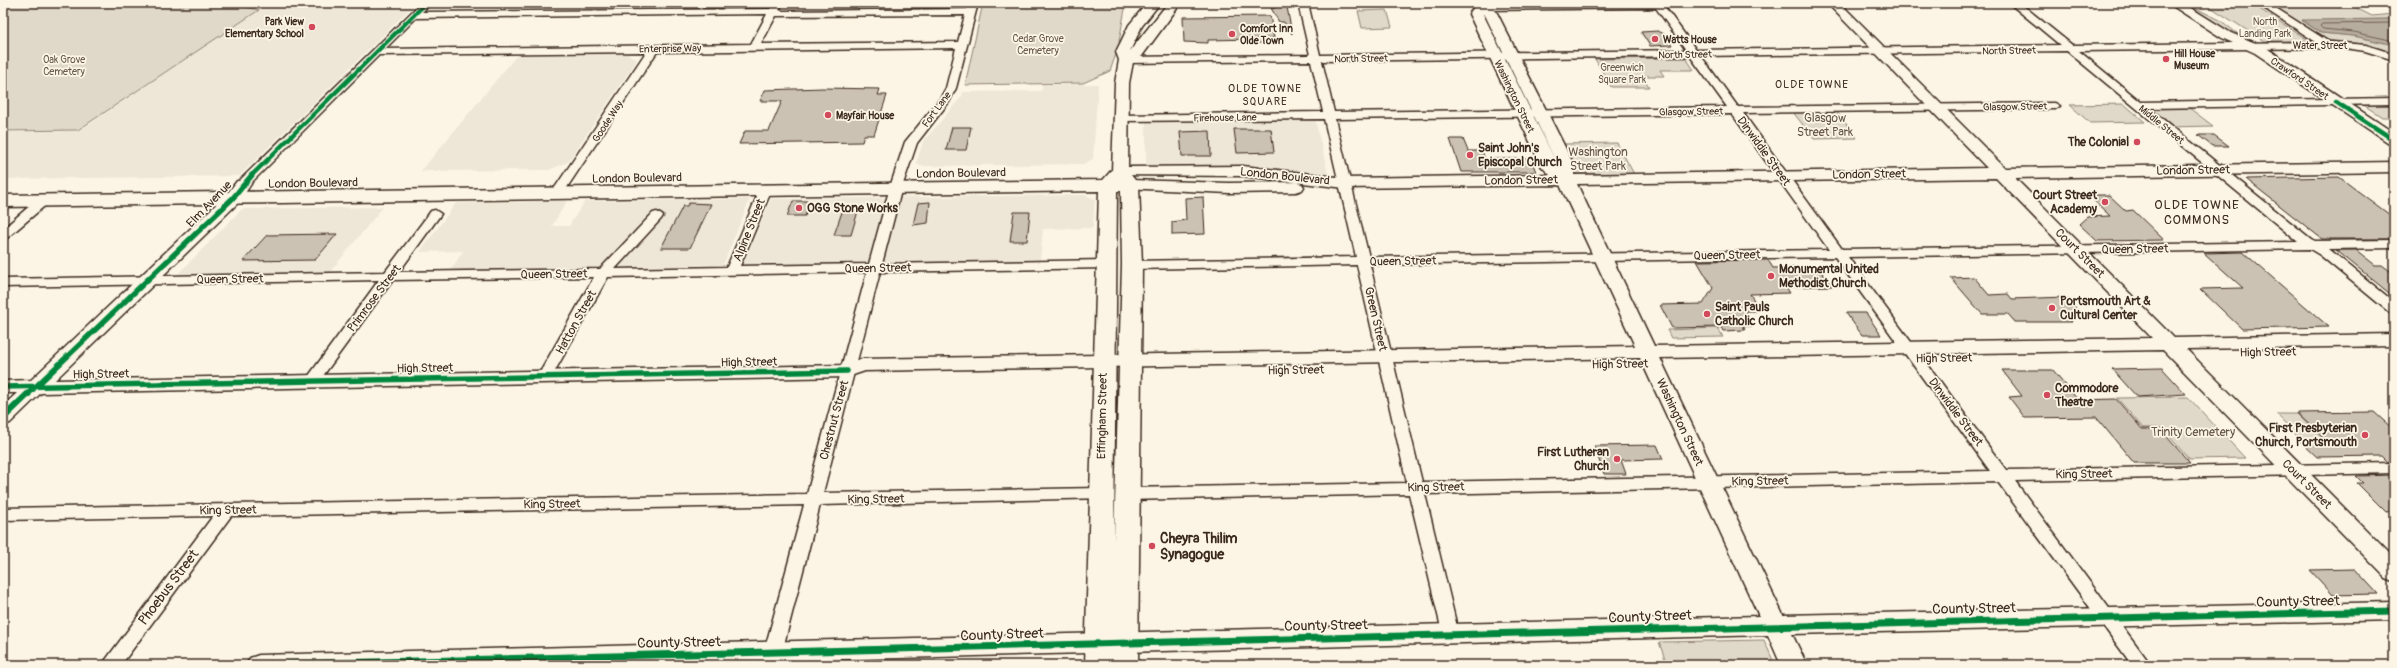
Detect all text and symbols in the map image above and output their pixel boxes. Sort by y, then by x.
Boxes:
place label: Park View Elementary School [225,16,304,40]
park label: North Landing Park [2239,16,2292,40]
marker: Park View Elementary School [307,22,317,32]
place label: Comfort Inn Olde Town [1240,23,1293,47]
marker: Comfort Inn Olde Town [1227,29,1237,39]
park label: Cedar Grove Cemetery [1012,33,1064,57]
marker: Watts House [1650,34,1660,44]
place label: Watts House [1663,34,1718,46]
street label: Water Street [2293,40,2348,52]
street label: Enterprise Way [639,42,702,56]
street label: North Street [1982,45,2037,57]
place label: Hill House Museum [2174,48,2216,72]
street label: North Street [1658,49,1713,61]
street label: North Street [1334,53,1389,65]
park label: Oak Grove Cemetery [43,54,86,78]
marker: Hill House Museum [2161,54,2171,64]
street label: Crawford Street [2268,55,2332,103]
street label: Washington Street [1491,58,1537,135]
park label: Greenwich Square Park [1598,62,1647,86]
district label: OLDE TOWNE [1775,78,1849,91]
district label: OLDE TOWNE SQUARE [1228,82,1302,108]
street label: Fort Lane [920,89,954,130]
street label: Goode Way [590,98,626,145]
street label: Glasgow Street [1983,100,2048,114]
street label: Middle Street [2136,103,2187,147]
street label: Glasgow Street [1659,105,1724,119]
marker: Mayfair House [823,110,833,120]
place label: Mayfair House [836,110,895,122]
street label: Firehouse Lane [1193,111,1257,125]
park label: Glasgow Street Park [1797,111,1853,140]
street label: Dinwiddie Street [1734,114,1794,189]
place label: The Colonial [2067,135,2129,150]
marker: The Colonial [2132,137,2142,147]
place label: Saint John's Episcopal Church [1478,141,1562,170]
park label: Washington Street Park [1568,145,1628,174]
marker: Saint John's Episcopal Church [1465,150,1475,160]
street label: London Street [2156,162,2230,179]
street label: London Boulevard [1239,164,1331,189]
street label: London Boulevard [916,165,1006,182]
street label: London Street [1832,166,1906,183]
street label: London Boulevard [592,170,682,187]
street label: London Street [1484,172,1558,189]
street label: London Boulevard [268,175,358,192]
street label: Elm Avenue [183,178,235,231]
place label: Court Street Academy [2033,188,2098,217]
street label: Alpine Street [730,197,769,264]
marker: Court Street Academy [2100,197,2110,207]
district label: OLDE TOWNE COMMONS [2154,197,2240,228]
place label: OGG Stone Works [807,201,899,216]
marker: OGG Stone Works [794,203,804,213]
street label: Court Street [2052,225,2108,281]
street label: Queen Street [2101,241,2169,258]
street label: Queen Street [1693,247,1761,264]
street label: Queen Street [1369,253,1437,270]
street label: Queen Street [844,260,912,277]
street label: Primrose Street [344,262,405,335]
place label: Monumental United Methodist Church [1779,262,1879,291]
street label: Queen Street [520,266,588,283]
street label: Queen Street [196,271,264,288]
marker: Monumental United Methodist Church [1766,271,1776,281]
street label: Green Street [1361,285,1390,353]
street label: Hatton Street [553,288,600,357]
place label: Portsmouth Art & Cultural Center [2060,294,2151,323]
place label: Saint Pauls Catholic Church [1715,300,1794,329]
marker: Portsmouth Art & Cultural Center [2047,303,2057,313]
marker: Saint Pauls Catholic Church [1702,309,1712,319]
street label: High Street [2240,345,2297,360]
street label: High Street [1916,351,1973,366]
street label: High Street [721,355,778,370]
street label: High Street [1592,357,1649,372]
street label: High Street [397,361,454,376]
street label: High Street [1268,363,1325,378]
street label: High Street [73,367,130,382]
street label: Effingham Street [1094,373,1111,459]
street label: Dinwiddie Street [1925,375,1986,450]
street label: Washington Street [1653,376,1706,469]
street label: Chestnut Street [817,378,852,462]
place label: Commodore Theatre [2054,381,2119,410]
marker: Commodore Theatre [2042,390,2052,400]
place label: First Presbyterian Church, Portsmouth [2255,421,2357,450]
park label: Trinity Cemetery [2151,425,2235,440]
marker: First Presbyterian Church, Portsmouth [2360,430,2370,440]
place label: First Lutheran Church [1537,445,1609,474]
marker: First Lutheran Church [1612,454,1622,464]
street label: Court Street [2279,456,2335,512]
street label: King Street [2055,466,2113,482]
street label: King Street [1731,473,1789,489]
street label: King Street [1407,479,1465,495]
street label: King Street [847,491,905,507]
street label: King Street [523,496,581,512]
street label: King Street [199,502,257,518]
place label: Cheyra Thilim Synagogue [1160,530,1238,563]
marker: Cheyra Thilim Synagogue [1147,541,1157,551]
street label: Phoebus Street [135,546,202,628]
street label: County Street [2256,592,2340,611]
street label: County Street [1932,599,2016,618]
street label: County Street [1608,607,1692,626]
street label: County Street [1284,616,1368,635]
street label: County Street [960,625,1044,644]
street label: County Street [637,633,721,652]

